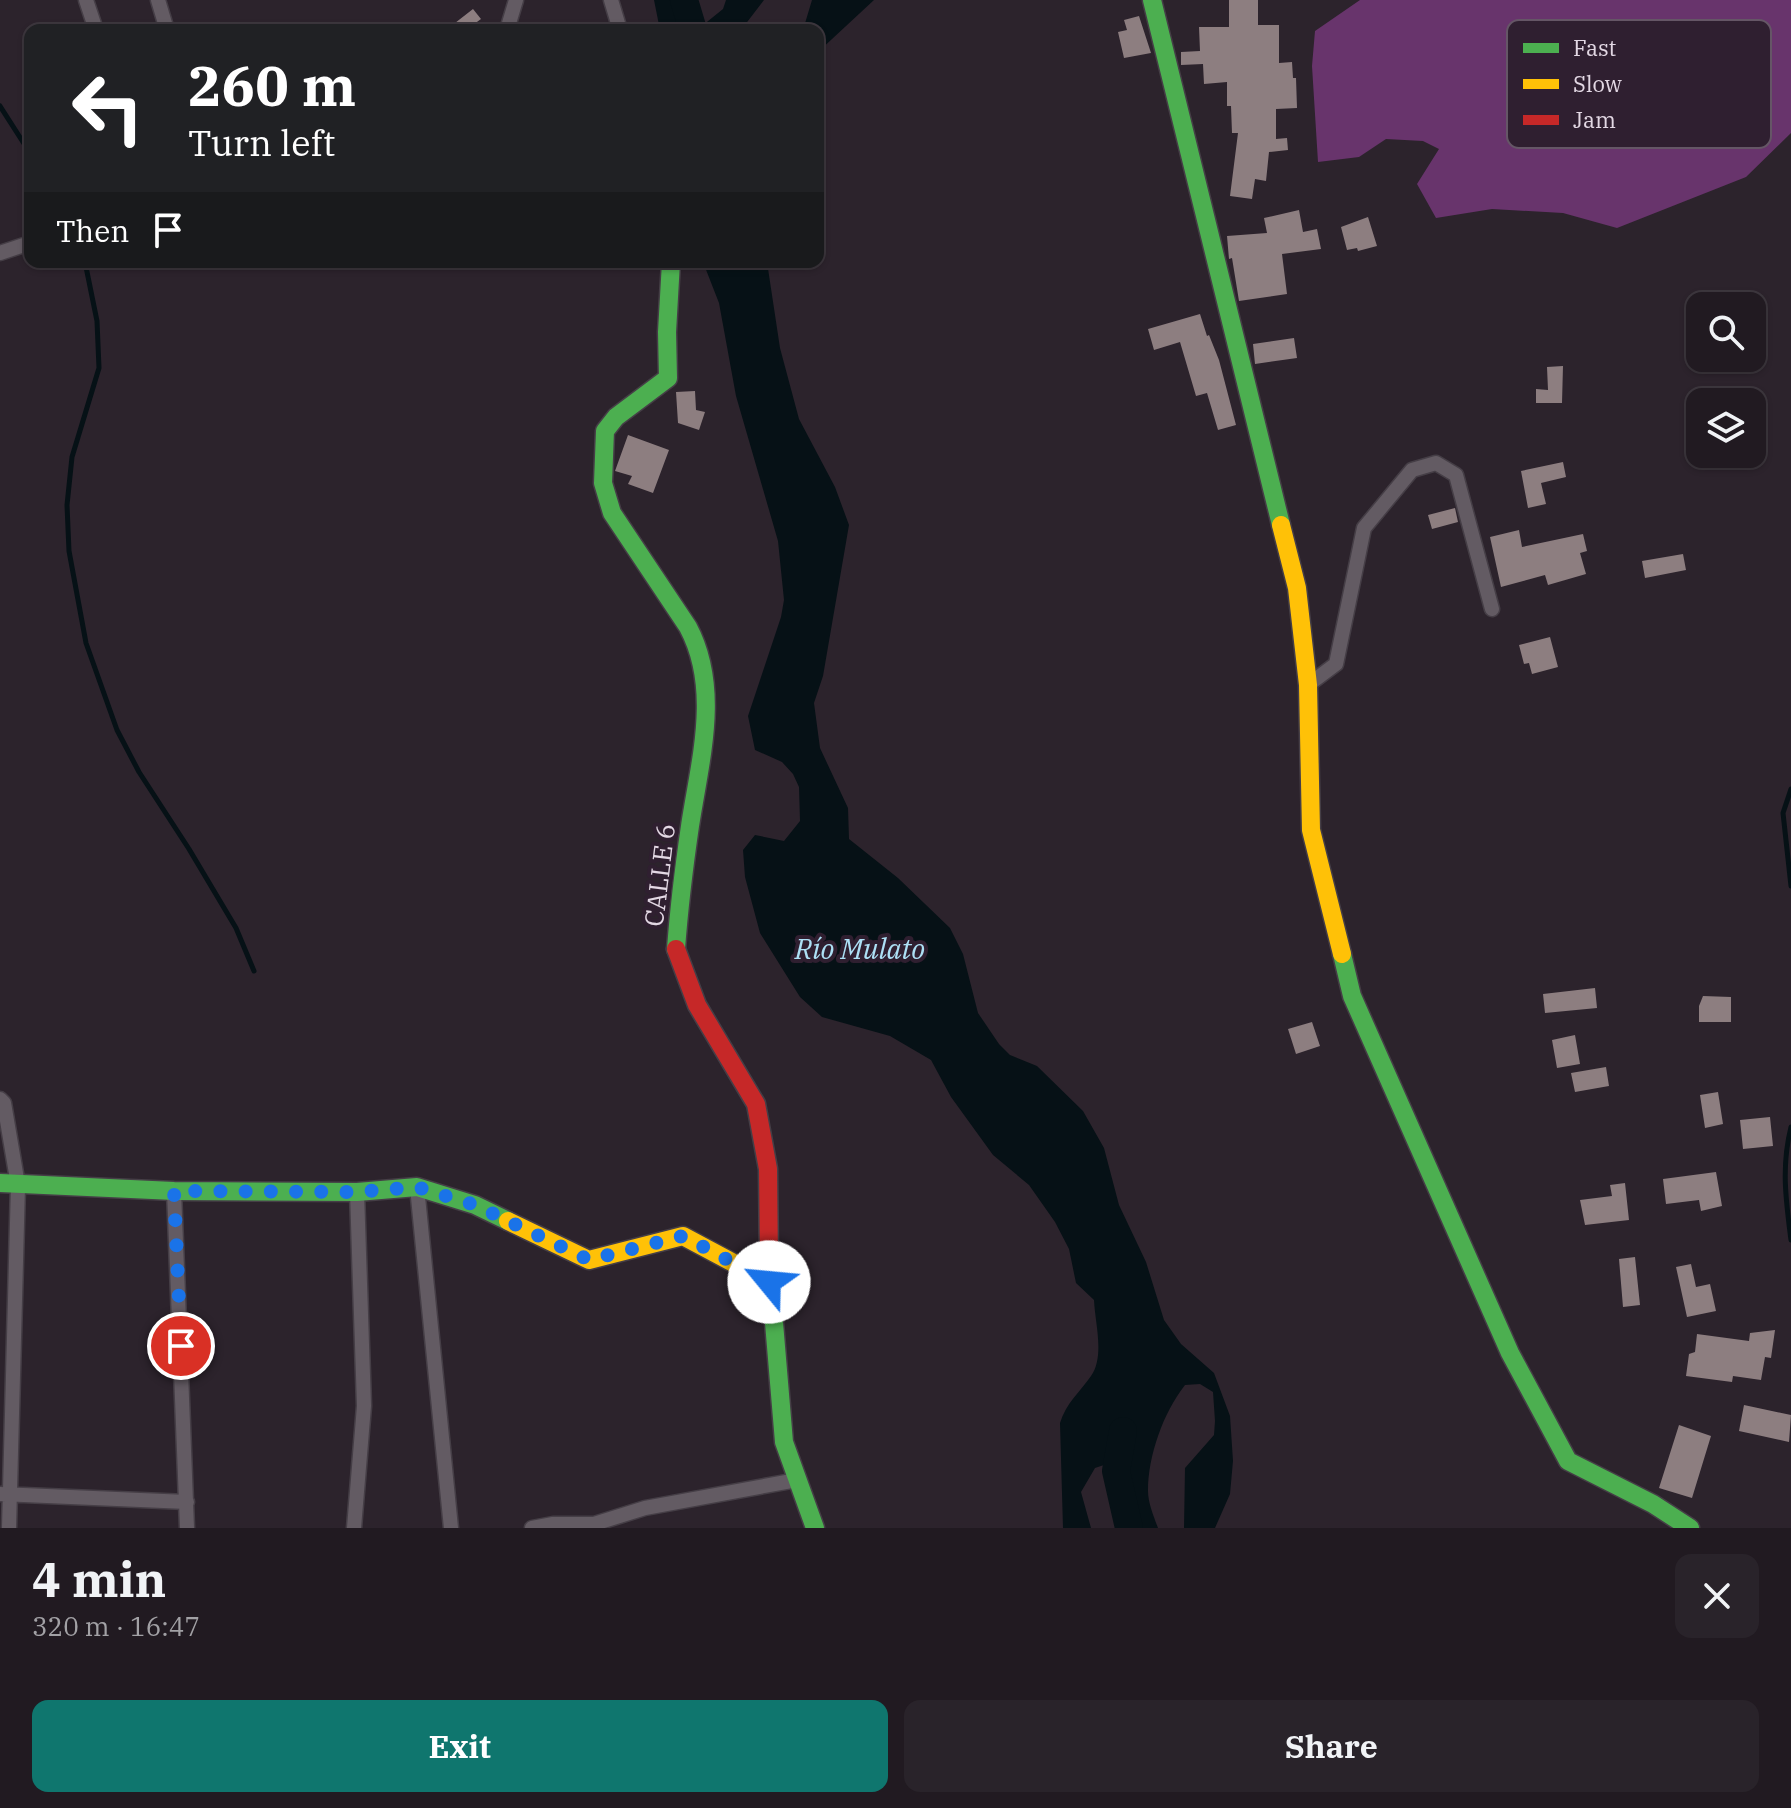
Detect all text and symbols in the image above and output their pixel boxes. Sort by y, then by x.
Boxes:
legend [1507,20,1771,148]
text: Fast [1573,33,1616,62]
text: 260 m [188,49,356,121]
icon: left [56,56,160,160]
text: Slow [1573,69,1622,98]
text: Jam [1573,105,1616,134]
text: Turn left [188,119,335,166]
icon: arrive [146,208,190,252]
text: Then [56,211,130,250]
map controls [1686,292,1766,468]
button: search [1686,292,1766,372]
button: layers [1686,388,1766,468]
street label: CALLE 6 [636,822,682,928]
water label: Río Mulato [794,930,925,967]
position arrow [727,1240,811,1324]
pin [147,1312,215,1380]
icon: arrive [159,1324,203,1368]
text: 4 min [32,1548,166,1610]
button: close [1675,1554,1759,1638]
text: 320 m · 16:47 [32,1609,200,1643]
button: Exit [32,1700,888,1792]
button: Share [904,1700,1759,1792]

